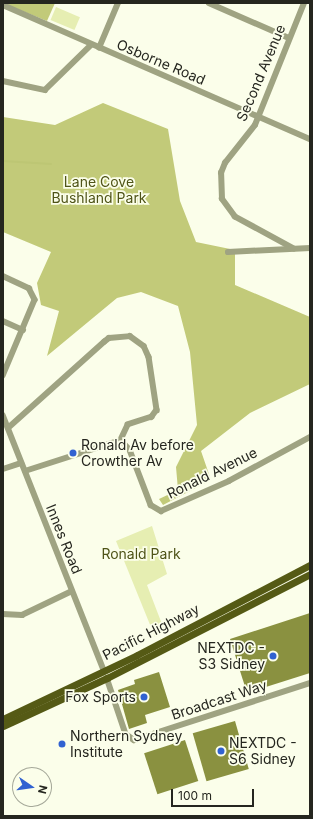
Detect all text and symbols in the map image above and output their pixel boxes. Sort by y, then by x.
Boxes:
street label: Second Avenue [233,22,289,124]
street label: Osborne Road [114,36,208,88]
park label: Lane Cove Bushland Park [51,174,147,206]
place label: Ronald Av before Crowther Av [81,437,194,470]
street label: Ronald Avenue [164,444,260,502]
marker: Ronald Av before Crowther Av [68,448,78,458]
street label: Innes Road [42,502,86,576]
park label: Ronald Park [101,546,181,562]
street label: Pacific Highway [100,600,202,664]
place label: NEXTDC - S3 Sidney [197,640,265,672]
marker: NEXTDC - S3 Sidney [268,651,278,661]
street label: Broadcast Way [169,677,269,723]
place label: Fox Sports [65,689,136,705]
marker: Fox Sports [139,692,149,702]
place label: Northern Sydney Institute [70,728,182,760]
place label: NEXTDC - S6 Sidney [229,735,297,768]
marker: Northern Sydney Institute [57,739,67,749]
marker: NEXTDC - S6 Sidney [216,746,226,756]
north arrow [12,767,52,807]
scale bar [173,781,256,807]
text: N [35,784,50,795]
text: 100 m [178,788,212,803]

